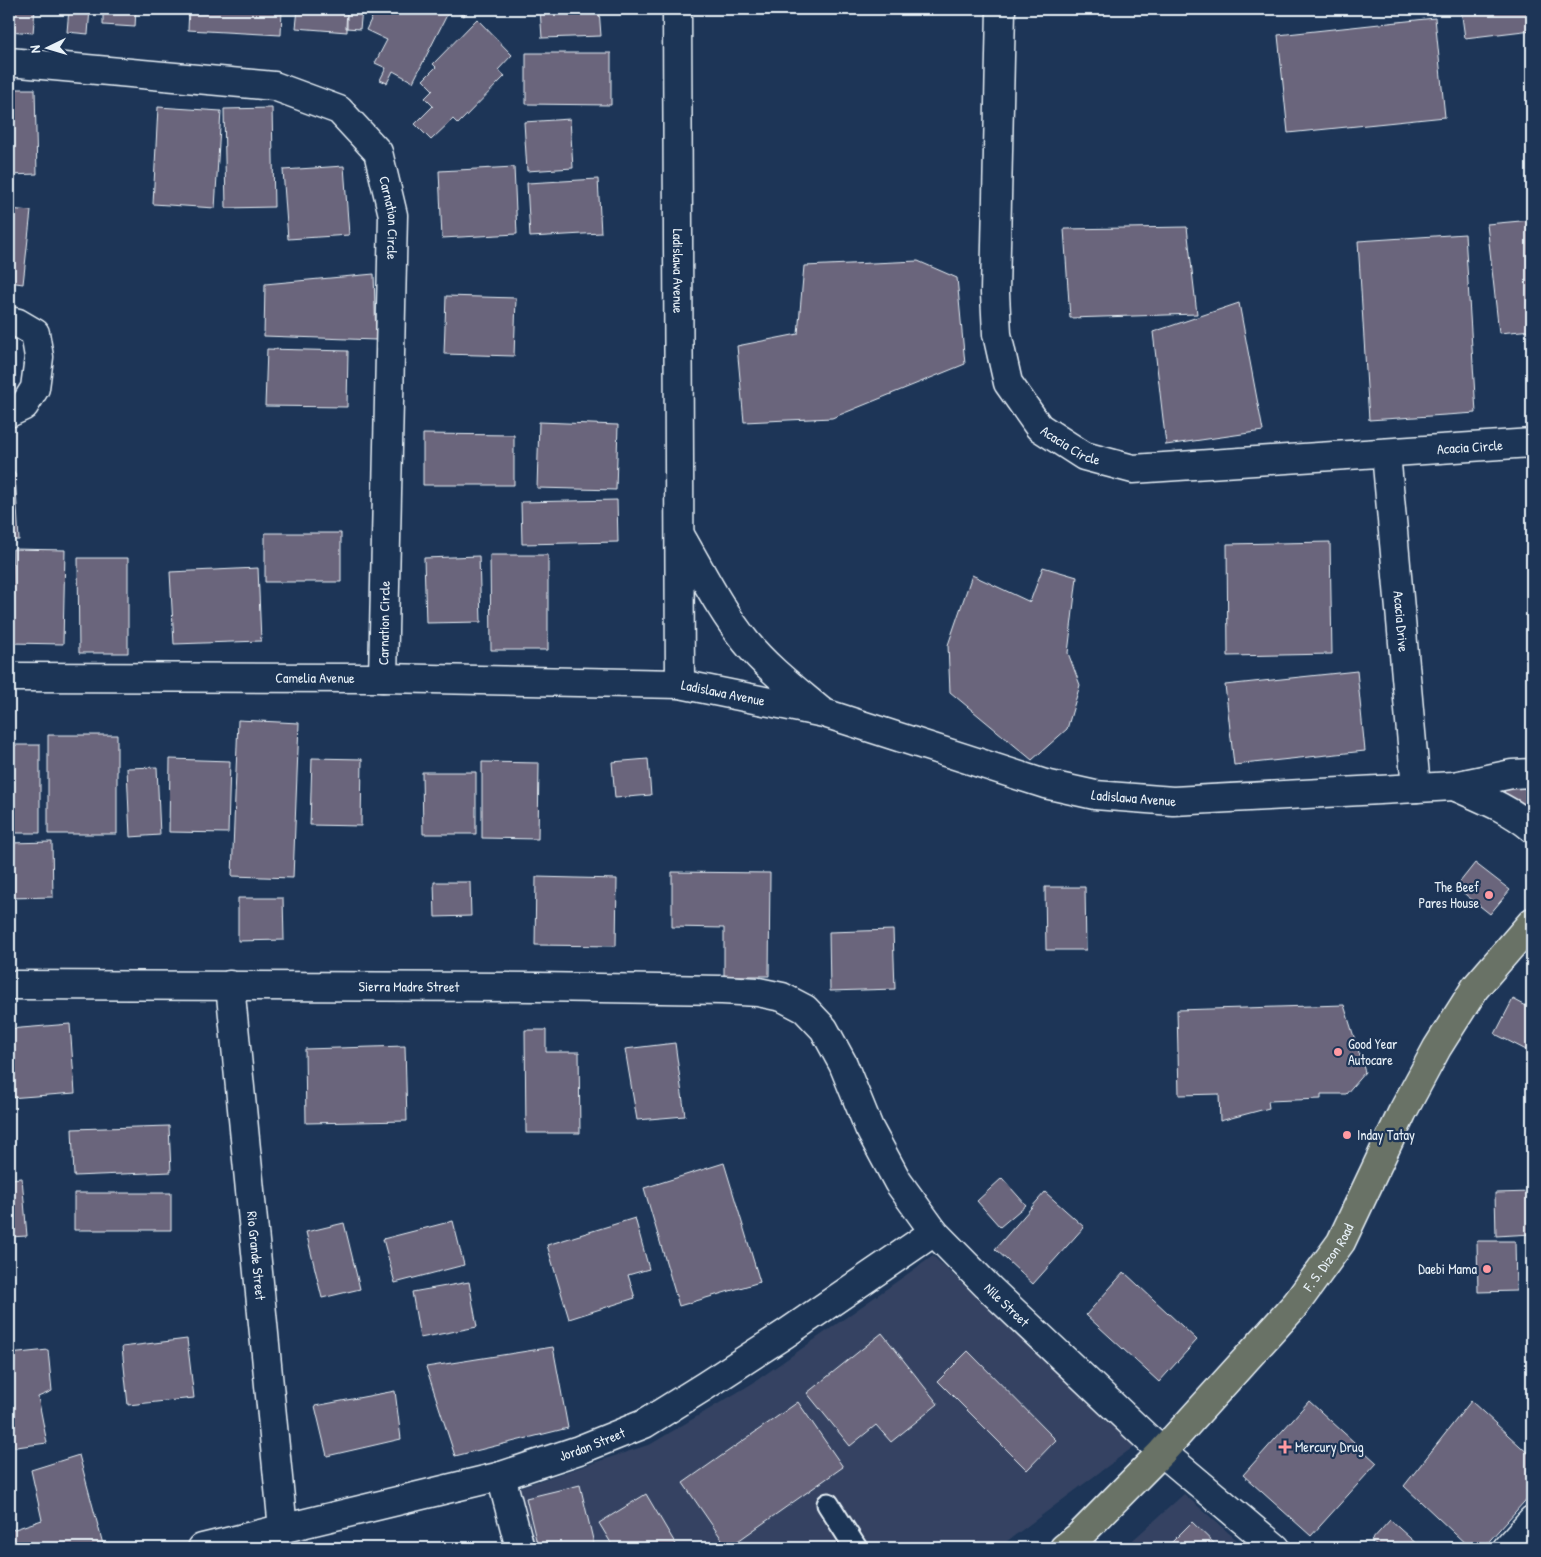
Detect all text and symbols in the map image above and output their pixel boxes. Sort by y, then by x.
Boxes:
north arrow [22,22,72,72]
text: N [25,44,44,54]
street label: Carnation Circle [375,174,403,260]
street label: Ladislawa Avenue [669,229,688,314]
street label: Acacia Circle [1037,421,1103,469]
street label: Acacia Circle [1436,435,1504,458]
street label: Carnation Circle [373,580,394,665]
street label: Acacia Drive [1389,590,1414,653]
street label: Camelia Avenue [275,668,355,687]
street label: Ladislawa Avenue [680,675,767,710]
street label: Ladislawa Avenue [1090,784,1177,810]
place label: The Beef Pares House [1418,877,1479,912]
marker: The Beef Pares House [1483,889,1495,901]
street label: Sierra Madre Street [359,976,460,996]
place label: Good Year Autocare [1348,1034,1398,1069]
marker: Good Year Autocare [1332,1046,1344,1058]
place label: Inday Tatay [1357,1125,1415,1145]
marker: Inday Tatay [1341,1129,1353,1141]
street label: Rio Grande Street [243,1210,271,1301]
street label: F. S. Dizon Road [1298,1220,1358,1296]
place label: Daebi Mama [1418,1259,1477,1278]
marker: Daebi Mama [1481,1263,1493,1275]
street label: Nile Street [980,1279,1034,1331]
street label: Jordan Street [556,1422,628,1465]
place label: Mercury Drug [1295,1437,1364,1457]
marker: Mercury Drug [1279,1441,1291,1453]

